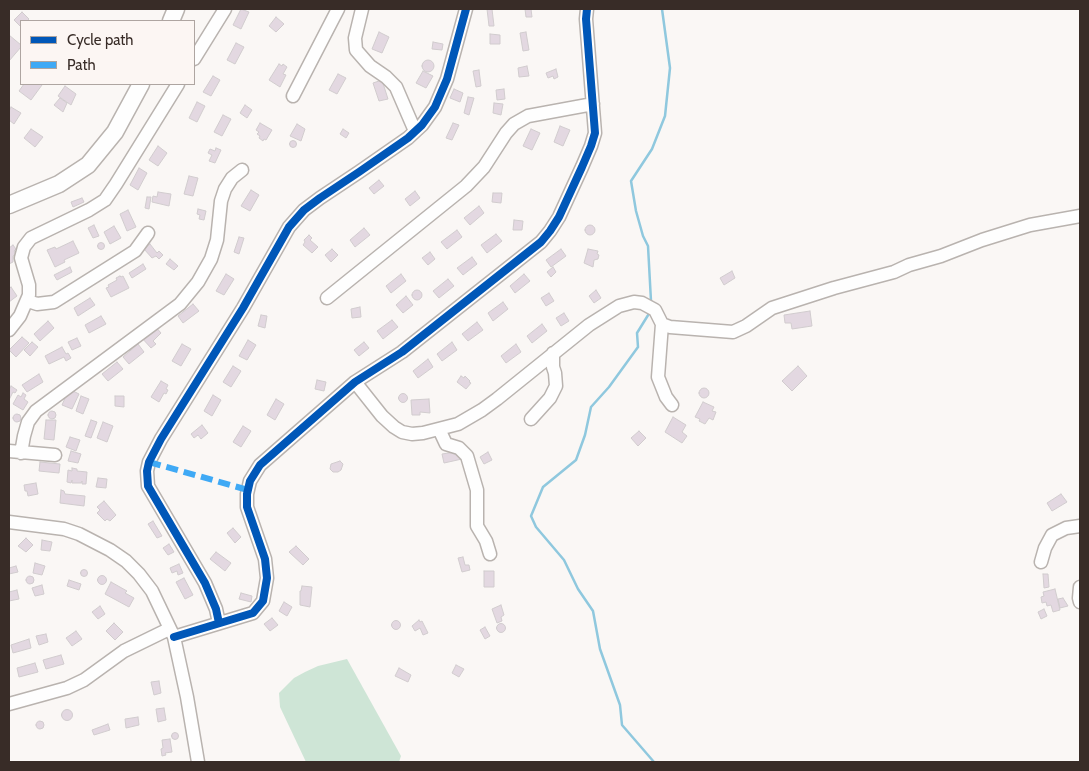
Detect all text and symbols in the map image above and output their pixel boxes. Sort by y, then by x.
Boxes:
legend [20,20,195,85]
text: Cycle path [67,31,133,49]
text: Path [67,56,96,74]

